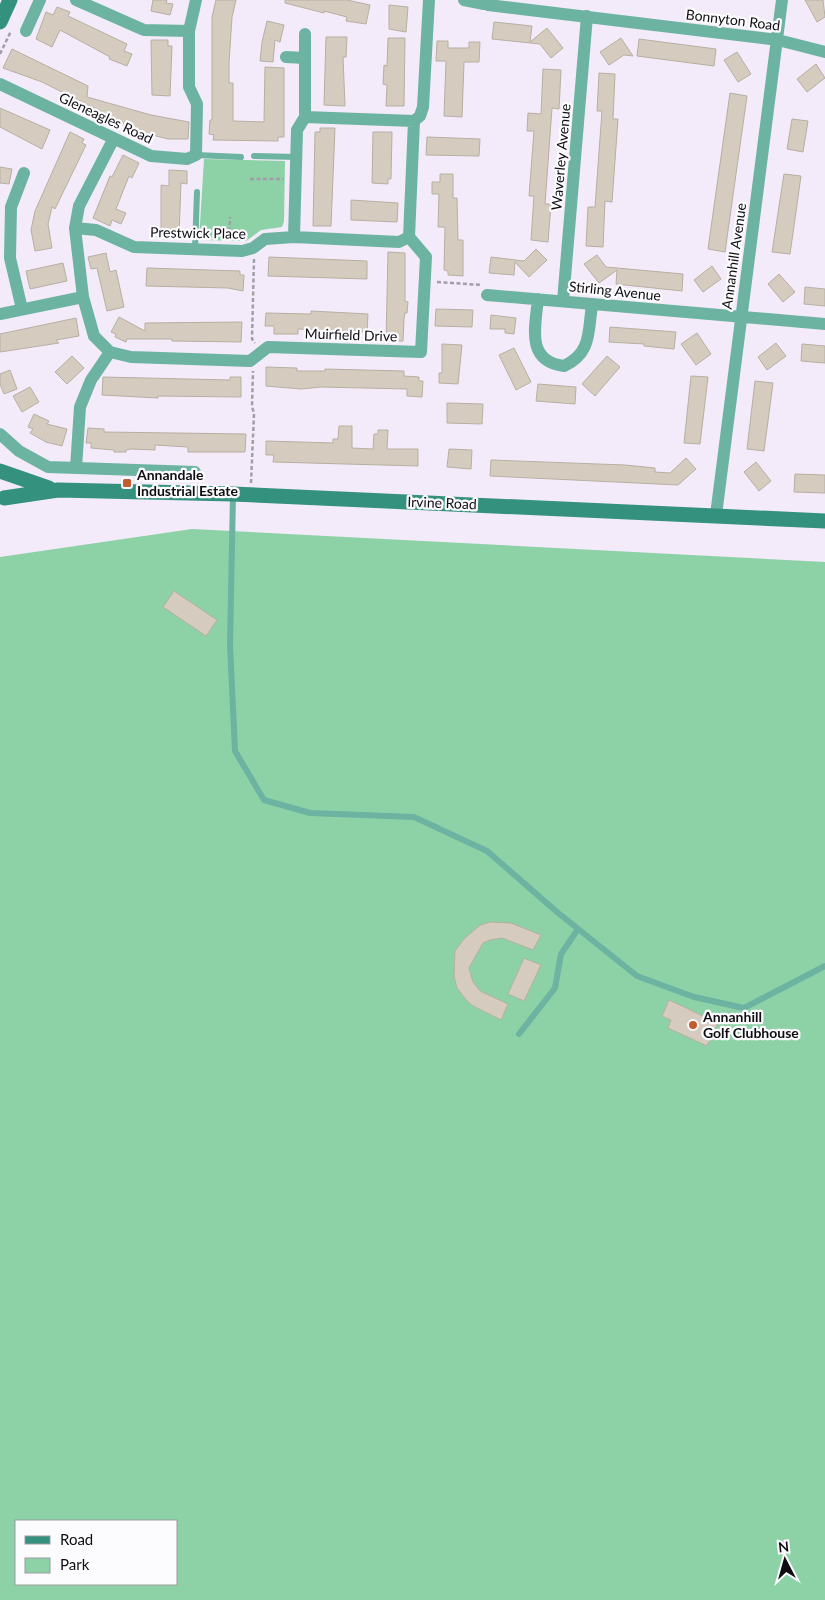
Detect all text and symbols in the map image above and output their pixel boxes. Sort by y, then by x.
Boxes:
street label: Bonnyton Road [685,5,781,34]
street label: Gleneagles Road [57,88,156,147]
street label: Waverley Avenue [547,103,574,211]
street label: Annanhill Avenue [718,202,749,310]
street label: Prestwick Place [150,223,246,242]
street label: Stirling Avenue [568,277,662,304]
street label: Muirfield Drive [304,324,398,345]
place label: Annandale Industrial Estate [136,466,238,499]
marker: Annandale Industrial Estate [121,477,133,489]
street label: Irvine Road [407,493,477,512]
place label: Annanhill Golf Clubhouse [702,1008,799,1041]
marker: Annanhill Golf Clubhouse [687,1019,699,1031]
legend [15,1520,178,1585]
text: Road [60,1530,93,1548]
north arrow [760,1535,810,1585]
text: N [777,1538,790,1556]
text: Park [60,1555,90,1573]

